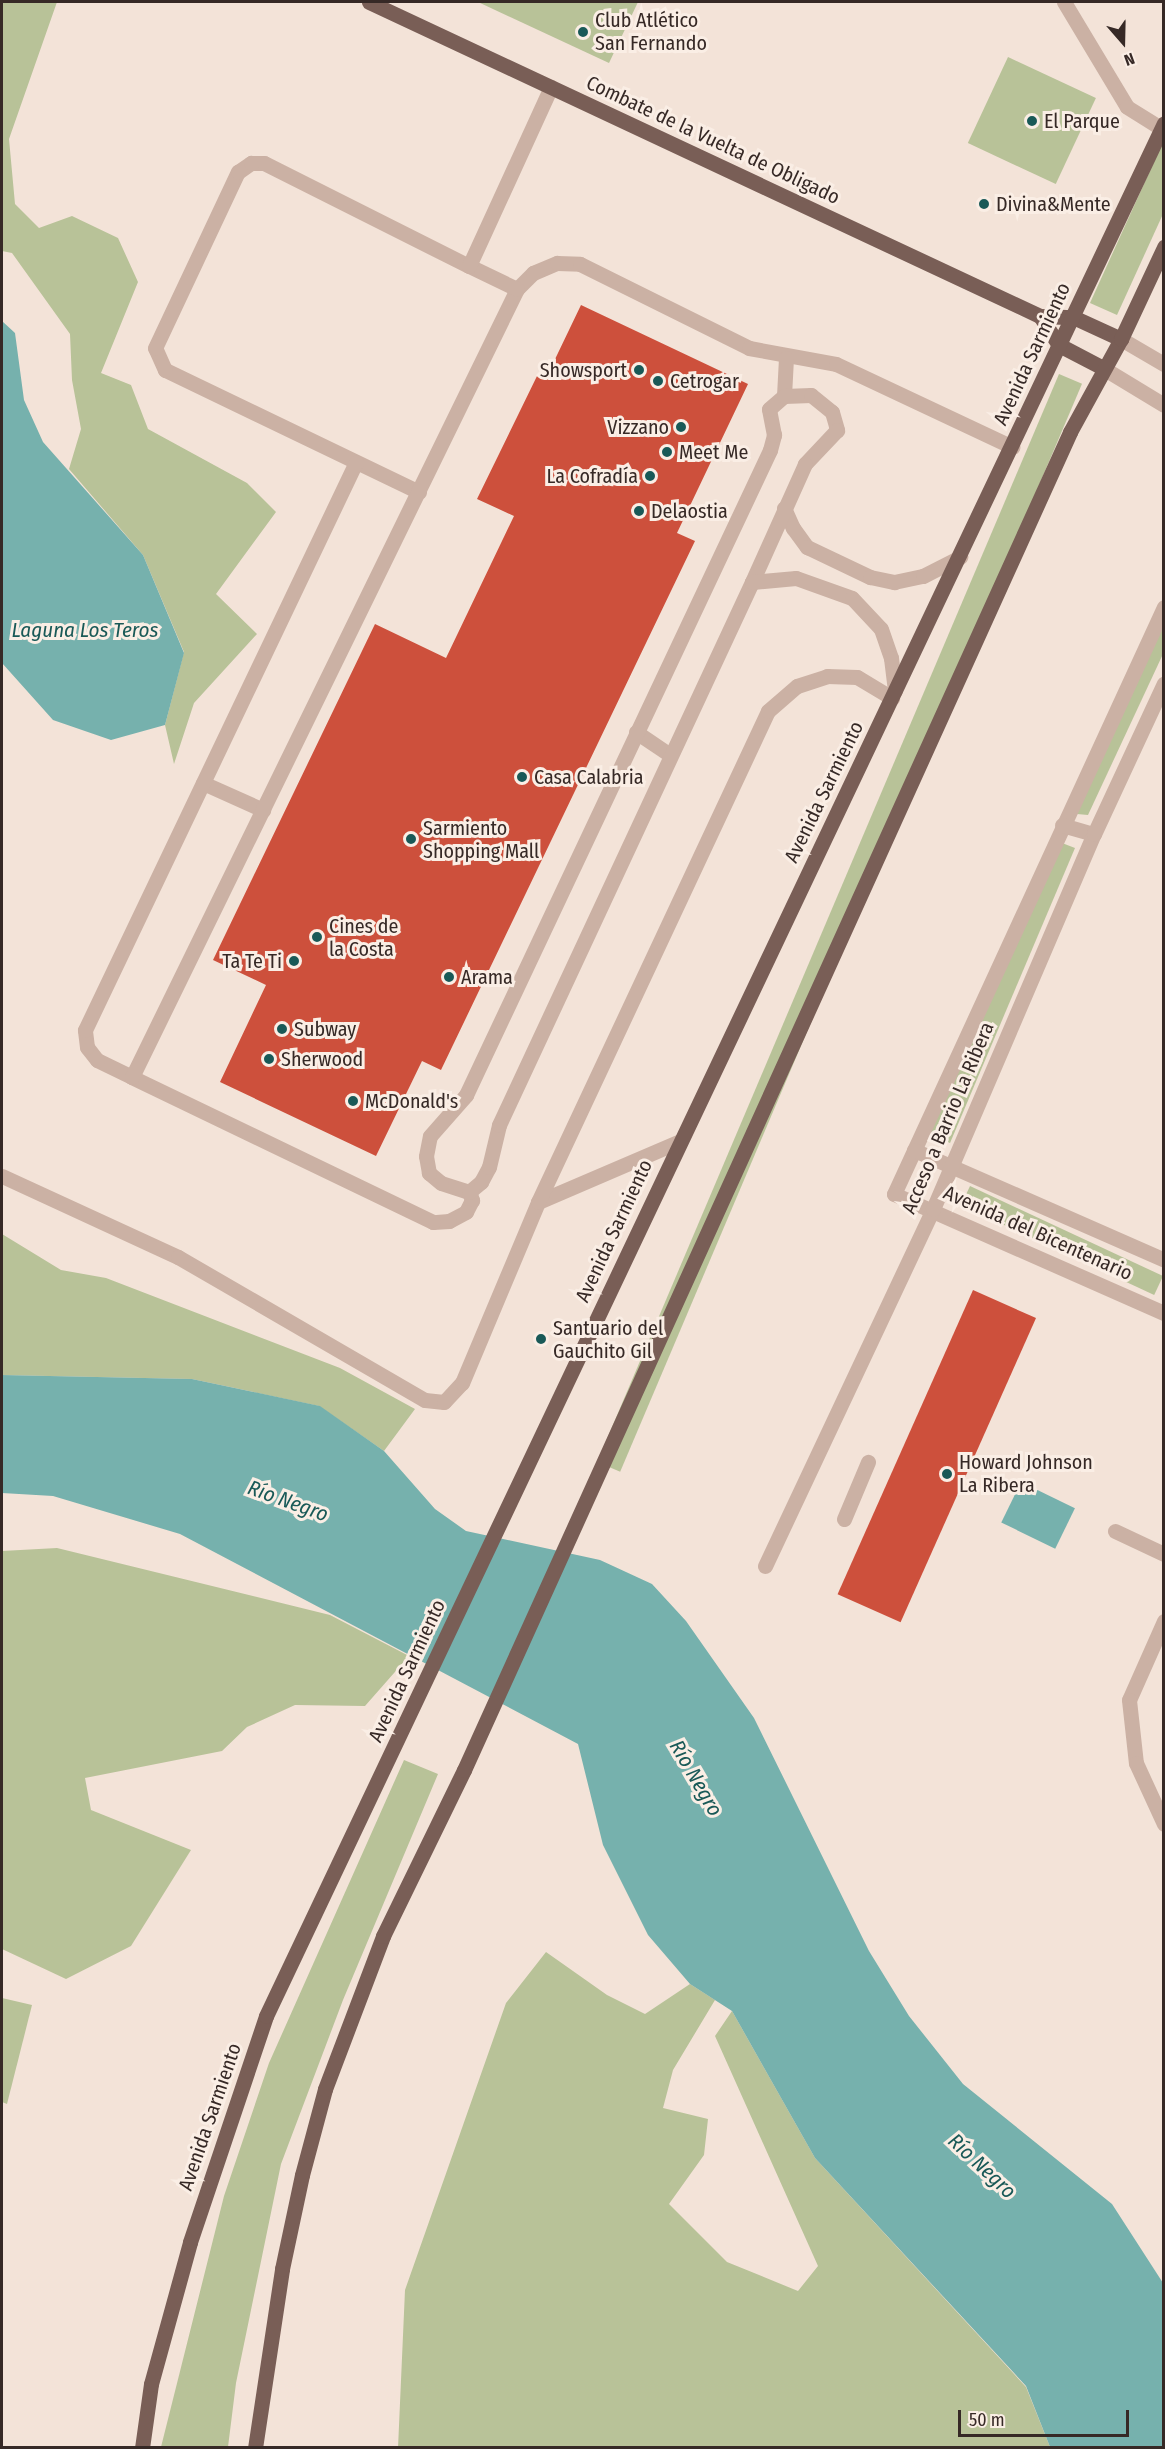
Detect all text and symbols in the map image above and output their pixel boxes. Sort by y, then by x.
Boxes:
place label: Club Atlético San Fernando [595,8,707,55]
north arrow [1093,12,1153,72]
marker: Club Atlético San Fernando [576,25,590,39]
text: N [1122,49,1137,70]
street label: Combate de la Vuelta de Obligado [582,71,844,209]
place label: El Parque [1044,109,1120,133]
marker: El Parque [1025,114,1039,128]
place label: Divina&Mente [996,192,1111,216]
marker: Divina&Mente [977,197,991,211]
street label: Avenida Sarmiento [989,279,1075,429]
place label: Showsport [540,358,627,382]
marker: Showsport [632,363,646,377]
place label: Cetrogar [670,369,739,393]
marker: Cetrogar [651,374,665,388]
place label: Vizzano [607,415,669,439]
marker: Vizzano [674,420,688,434]
place label: Meet Me [679,440,748,464]
marker: Meet Me [660,445,674,459]
place label: La Cofradía [546,464,638,488]
marker: La Cofradía [643,469,657,483]
place label: Delaostia [651,499,728,523]
marker: Delaostia [632,504,646,518]
water label: Laguna Los Teros [12,617,158,643]
street label: Avenida Sarmiento [779,717,869,867]
place label: Casa Calabria [534,765,644,789]
marker: Casa Calabria [515,770,529,784]
place label: Sarmiento Shopping Mall [423,816,539,863]
marker: Sarmiento Shopping Mall [404,832,418,846]
place label: Cines de la Costa [329,914,398,961]
marker: Cines de la Costa [310,930,324,944]
place label: Ta Te Ti [222,949,282,973]
marker: Ta Te Ti [287,954,301,968]
place label: Arama [461,965,513,989]
marker: Arama [442,970,456,984]
place label: Subway [294,1017,356,1041]
street label: Acceso a Barrio La Ribera [897,1019,999,1217]
marker: Subway [275,1022,289,1036]
place label: Sherwood [281,1047,363,1071]
marker: Sherwood [262,1052,276,1066]
place label: McDonald's [365,1089,458,1113]
marker: McDonald's [346,1094,360,1108]
street label: Avenida Sarmiento [571,1156,657,1306]
street label: Avenida del Bicentenario [940,1181,1136,1285]
place label: Santuario del Gauchito Gil [553,1316,663,1363]
marker: Santuario del Gauchito Gil [534,1332,548,1346]
place label: Howard Johnson La Ribera [959,1450,1093,1497]
marker: Howard Johnson La Ribera [940,1467,954,1481]
water label: Río Negro [244,1475,332,1527]
street label: Avenida Sarmiento [364,1596,450,1746]
water label: Río Negro [664,1735,728,1821]
street label: Avenida Sarmiento [174,2040,246,2194]
water label: Río Negro [943,2128,1021,2204]
scale bar [961,2398,1132,2436]
text: 50 m [969,2409,1005,2431]

